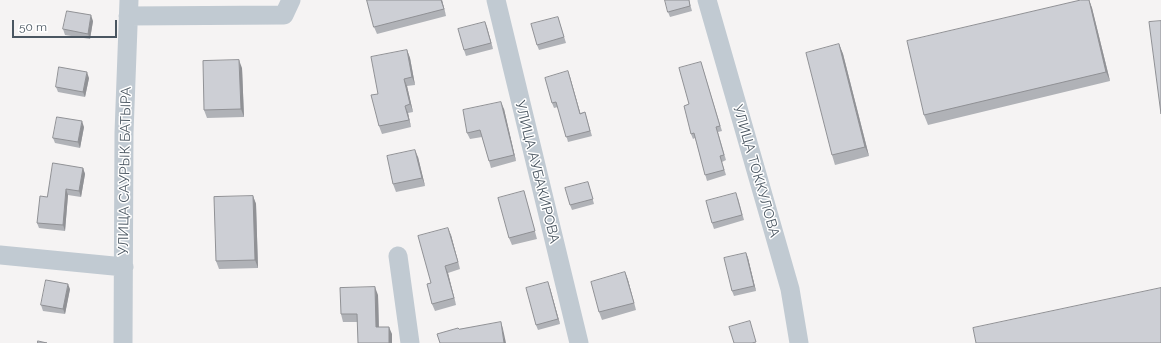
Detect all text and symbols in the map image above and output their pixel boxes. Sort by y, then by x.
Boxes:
scale bar [14,12,119,38]
text: 50 m [19,20,47,34]
street label: УЛИЦА САУРЫК БАТЫРА [115,86,135,256]
street label: УЛИЦА АУБАКИРОВА [511,99,563,245]
street label: УЛИЦА ТОККУЛОВА [729,103,783,239]

